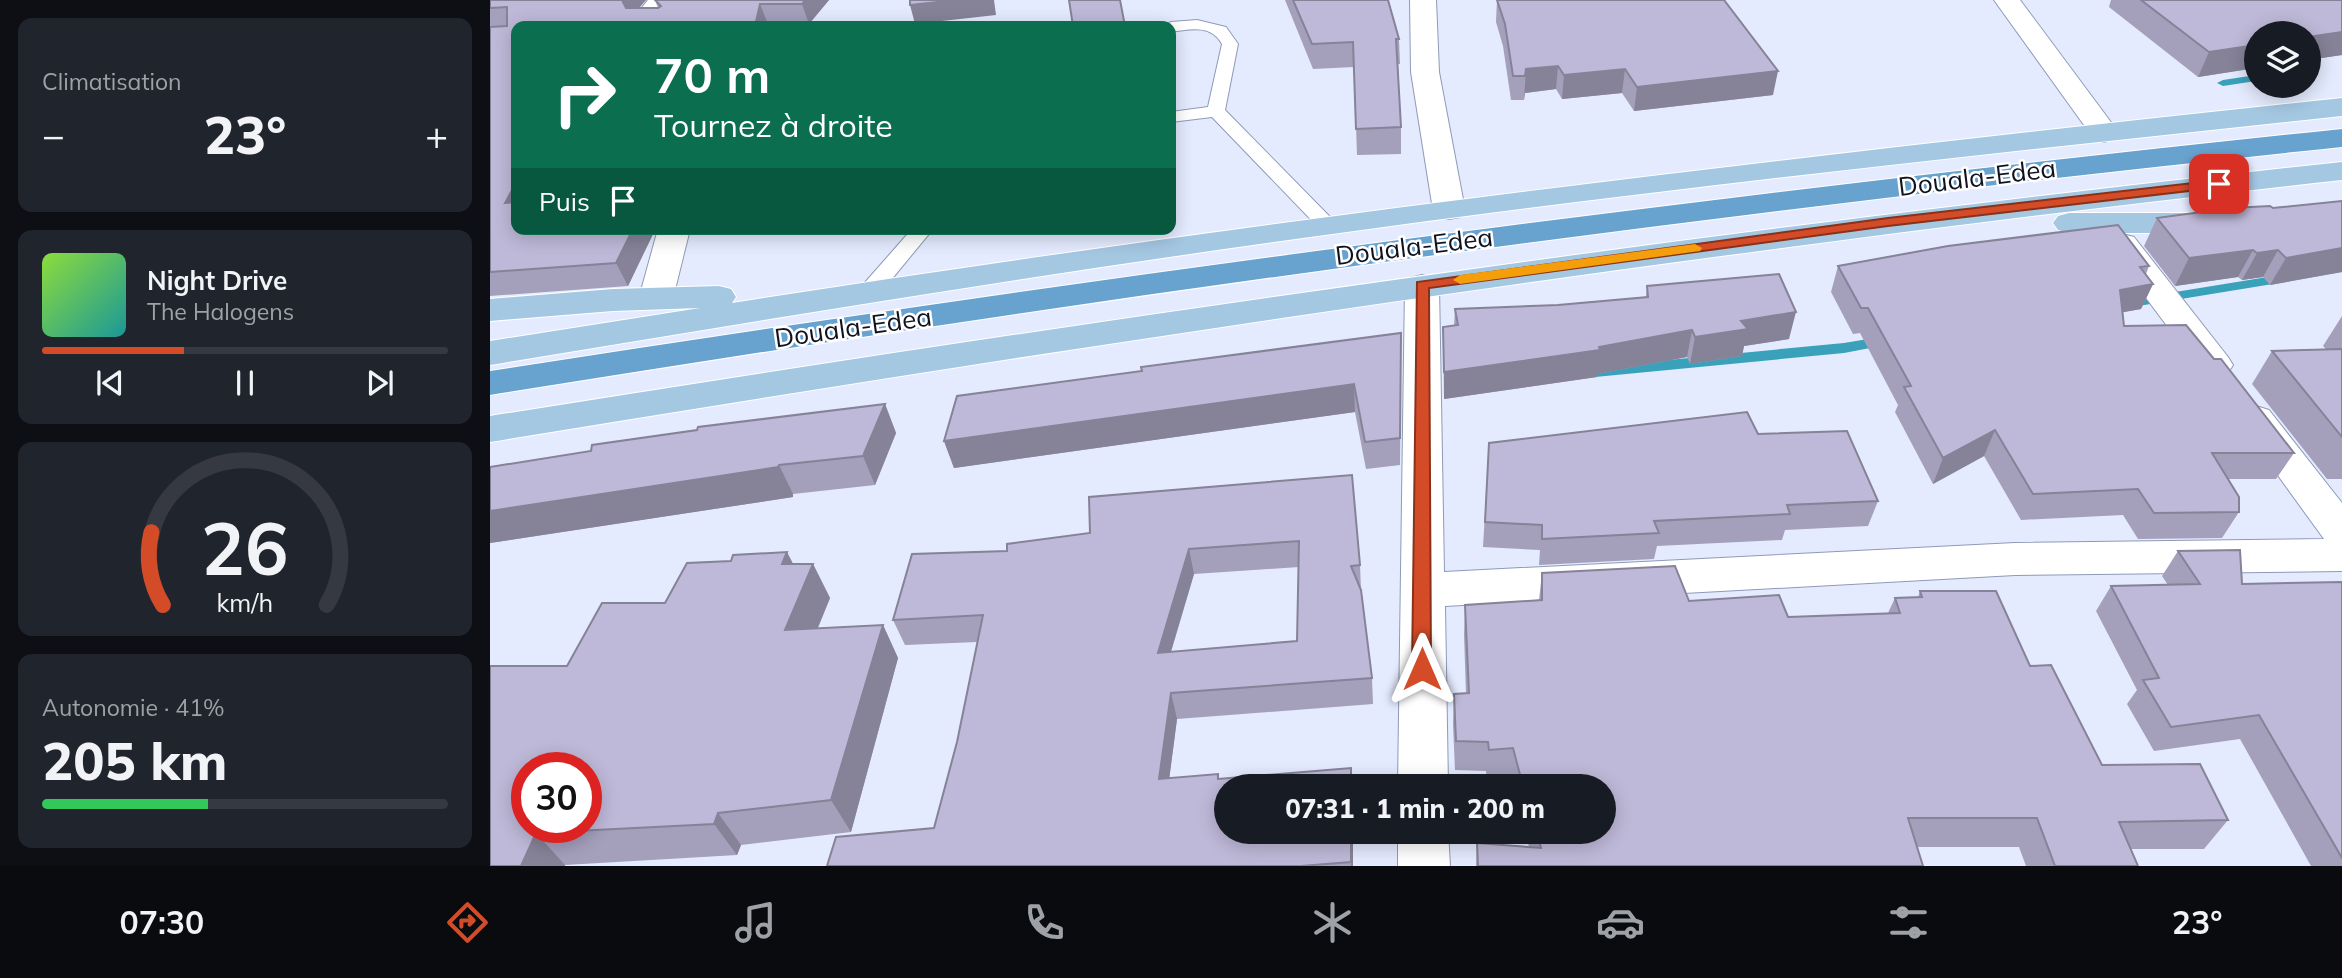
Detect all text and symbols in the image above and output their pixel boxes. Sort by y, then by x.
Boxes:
map controls [2244,21,2321,98]
button: layers [2244,21,2321,98]
text: 70 m [654,44,770,105]
icon: right [539,49,630,140]
text: Climatisation [42,67,182,96]
text: 23° [204,102,286,167]
text: Tournez à droite [654,105,893,145]
text: − [42,111,65,159]
text: + [425,111,448,159]
street label: Douala-Edea [1896,151,2058,203]
pin [2189,154,2249,214]
icon: arrive [2200,165,2238,203]
icon: arrive [604,182,642,220]
text: Puis [539,185,590,218]
street label: Douala-Edea [1333,220,1495,272]
text: Night Drive [147,264,287,297]
text: The Halogens [147,297,294,326]
street label: Douala-Edea [772,300,934,354]
icon: previous [91,364,129,402]
icon: pause [226,364,264,402]
icon: next [361,364,399,402]
text: 26 [201,502,289,593]
text: km/h [217,587,273,618]
position arrow [1385,632,1459,706]
text: Autonomie · 41% [42,693,225,722]
text: 205 km [42,728,227,793]
speed limit sign: 30 [511,752,602,843]
text: 07:31 · 1 min · 200 m [1285,792,1545,825]
icon: directions [443,898,492,947]
icon: music [731,898,780,947]
icon: phone [1020,898,1069,947]
icon: climate [1308,898,1357,947]
icon: car [1596,898,1645,947]
icon: filters [1884,898,1933,947]
text: 07:30 [120,902,204,942]
text: 23° [2172,902,2222,942]

